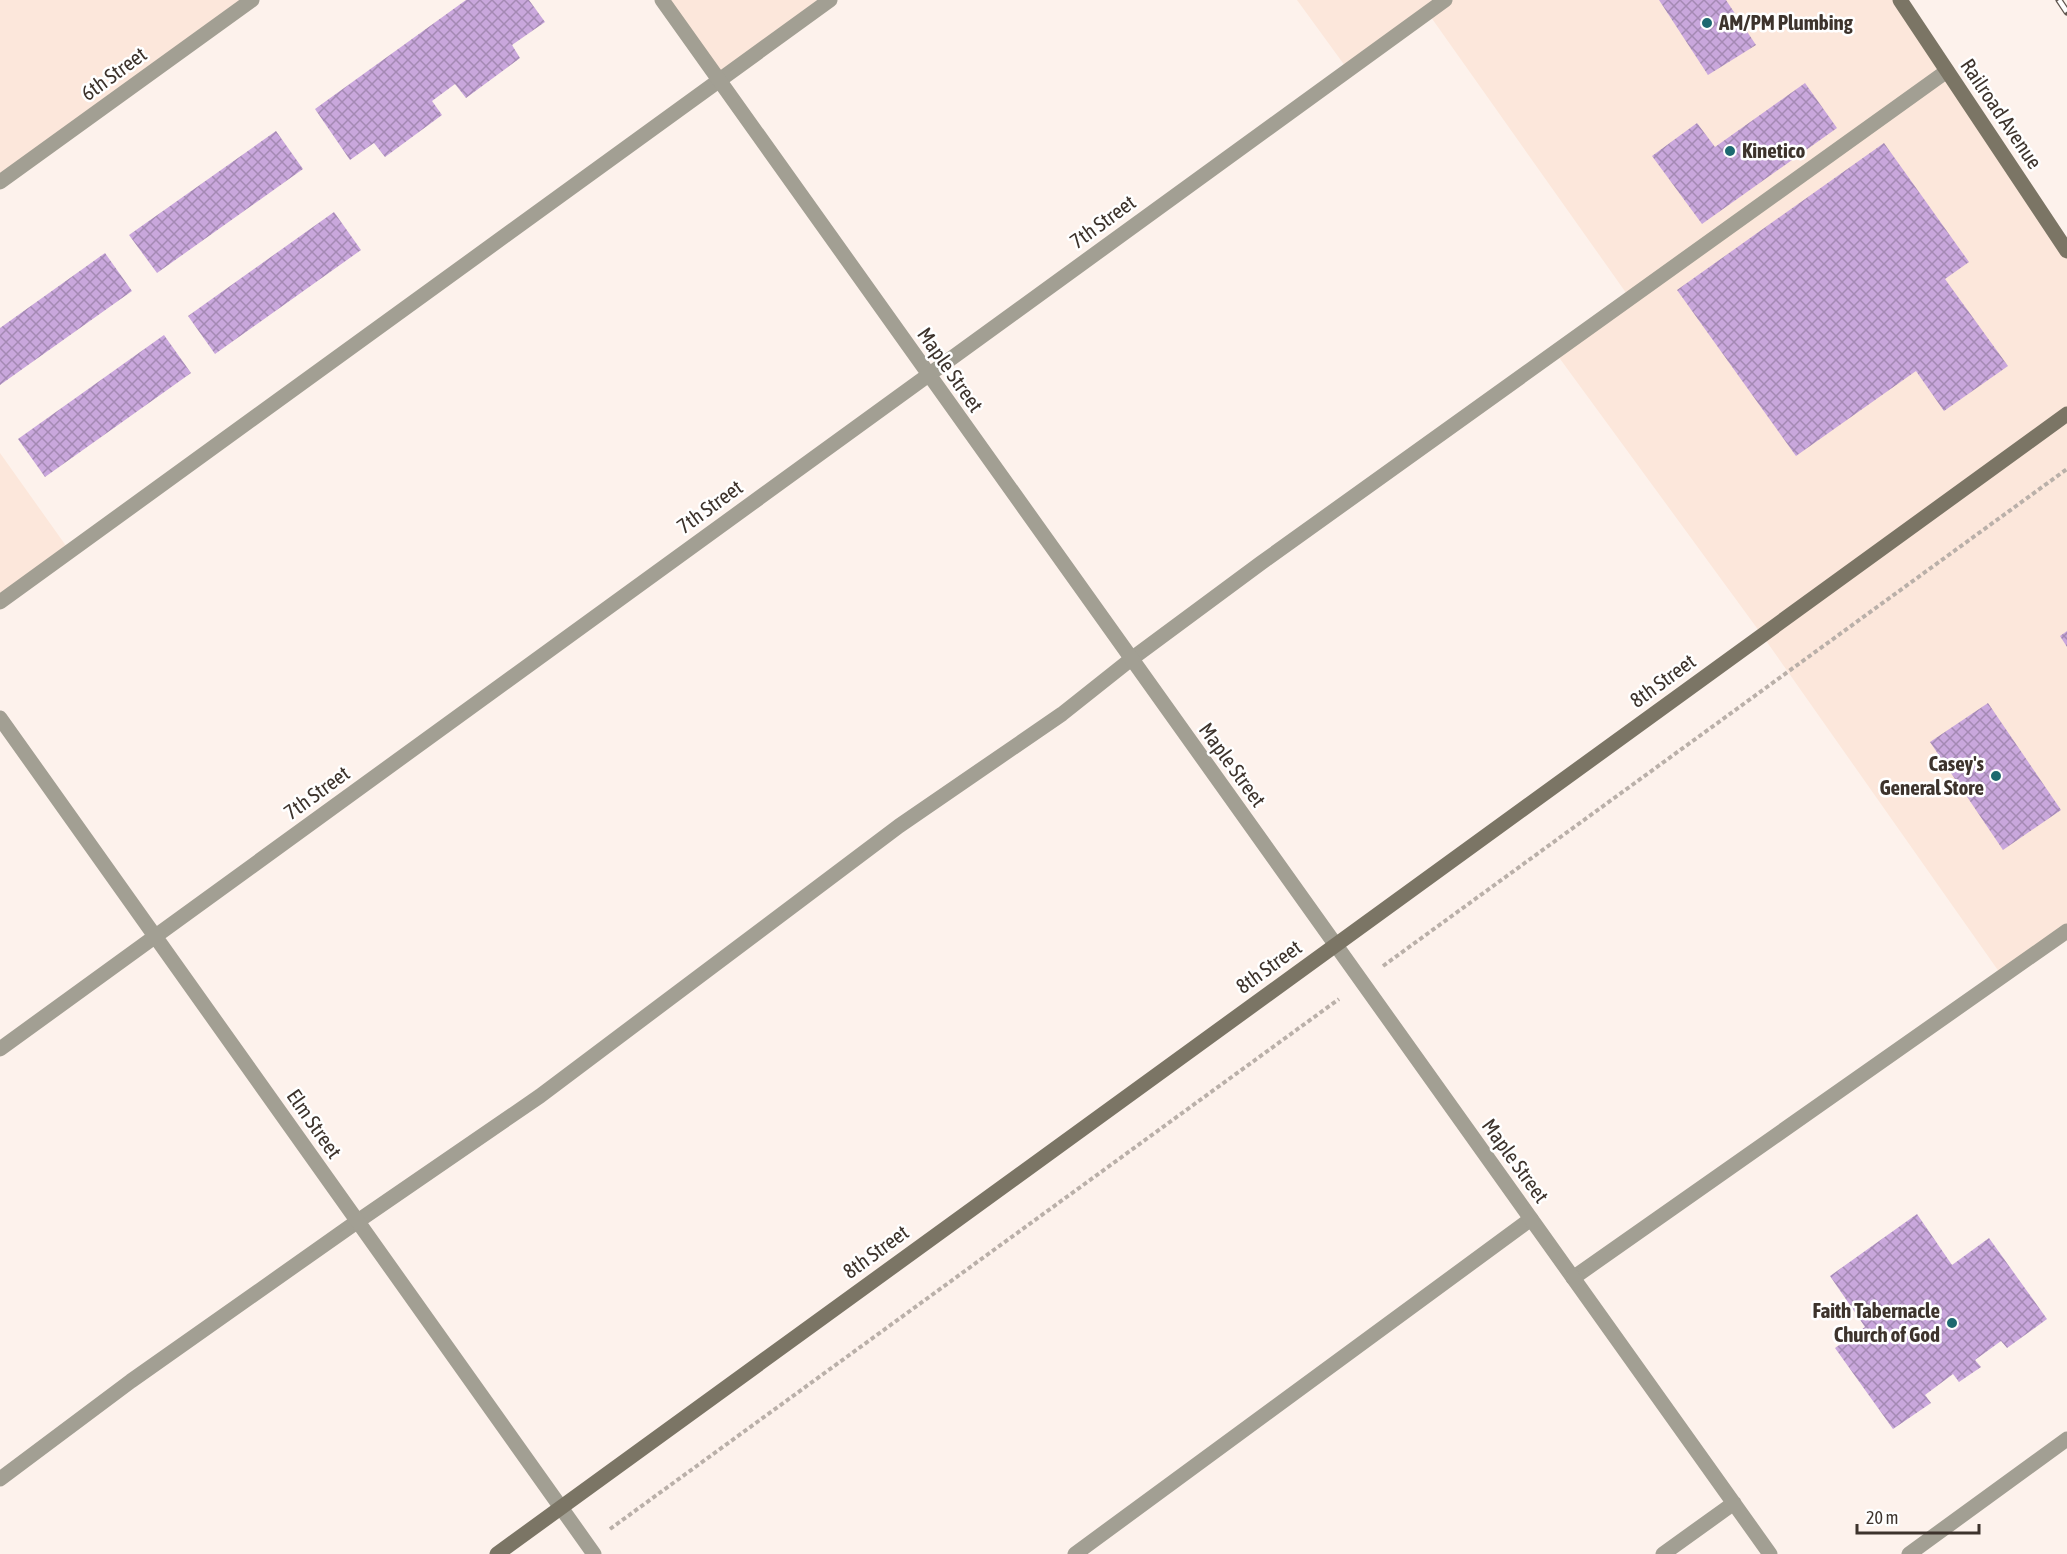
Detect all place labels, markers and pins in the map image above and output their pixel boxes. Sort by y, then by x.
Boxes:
place label: AM/PM Plumbing [1718,10,1854,34]
marker: AM/PM Plumbing [1700,16,1714,30]
place label: Kinetico [1742,138,1805,162]
marker: Kinetico [1723,144,1737,158]
place label: Casey's General Store [1879,751,1985,799]
marker: Casey's General Store [1989,769,2003,783]
place label: Faith Tabernacle Church of God [1812,1298,1940,1346]
marker: Faith Tabernacle Church of God [1945,1316,1959,1330]

